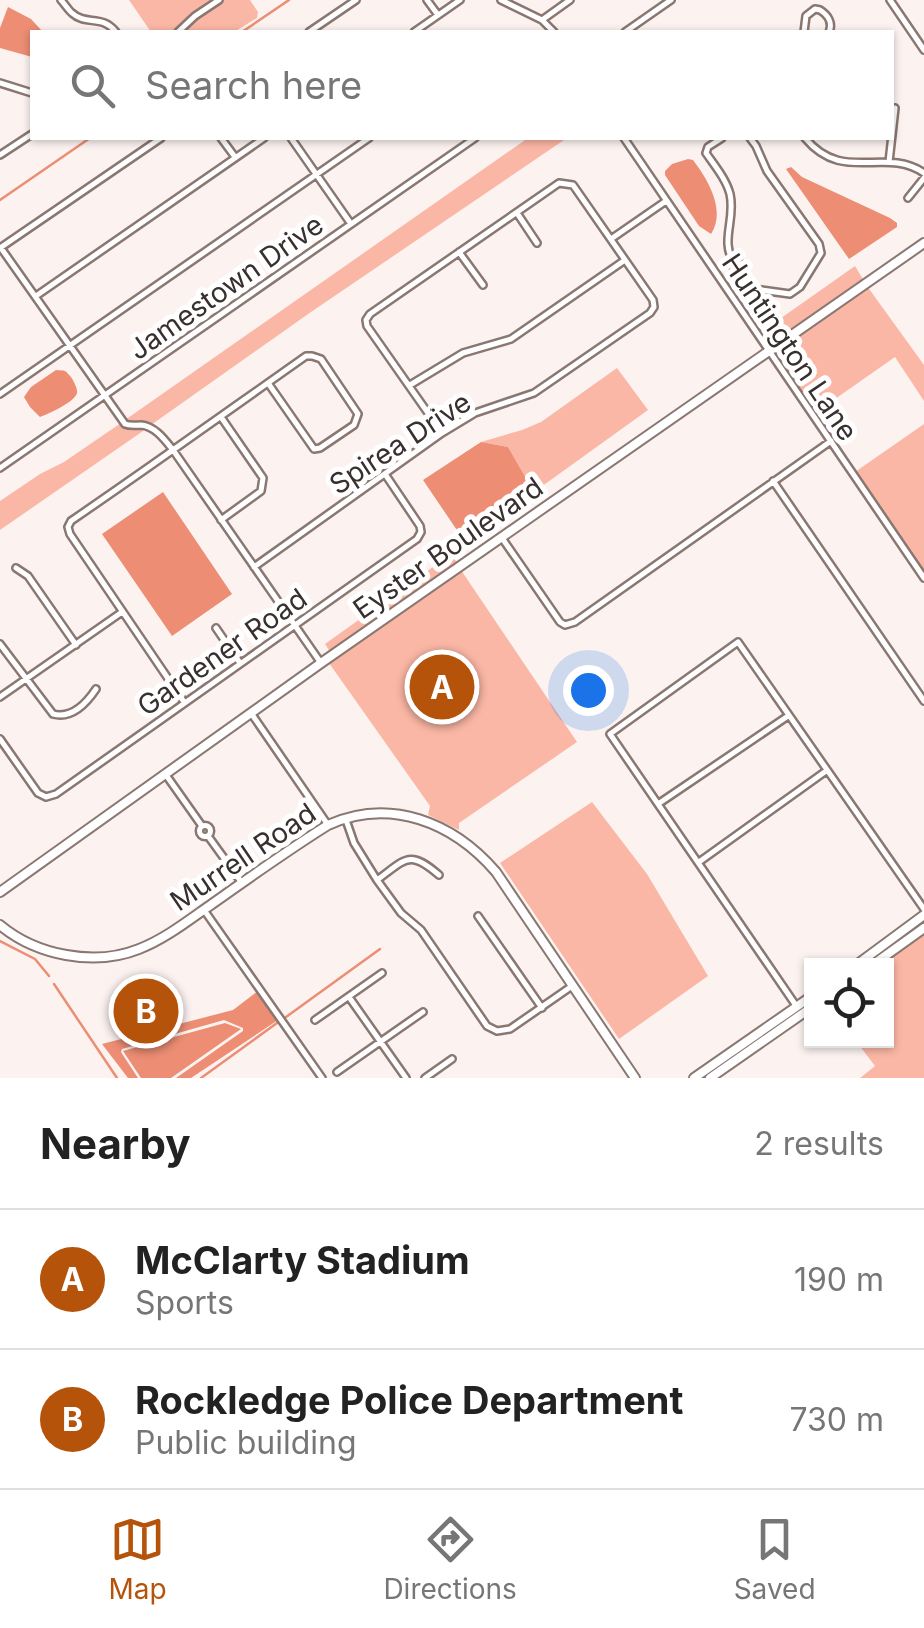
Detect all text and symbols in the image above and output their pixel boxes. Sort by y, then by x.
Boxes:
search box [30,30,894,140]
icon: search [65,58,120,113]
text: Search here [145,62,362,108]
street label: Jamestown Drive [122,207,330,367]
street label: Huntington Lane [715,247,865,447]
street label: Spirea Drive [323,385,477,501]
street label: Eyster Boulevard [347,470,549,626]
street label: Gardener Road [131,581,313,723]
pin: A [410,650,474,724]
your location [563,665,614,716]
street label: Murrell Road [164,796,322,918]
map controls [804,958,894,1048]
button: locate [804,958,894,1048]
pin: B [114,974,178,1048]
text: Nearby [40,1118,191,1169]
text: 2 results [754,1124,884,1163]
text: McClarty Stadium [135,1237,470,1283]
text: A [61,1260,84,1299]
text: 190 m [794,1260,884,1299]
text: Sports [135,1283,234,1322]
text: Rockledge Police Department [135,1377,683,1423]
text: B [62,1400,83,1439]
text: 730 m [789,1400,884,1439]
text: Public building [135,1423,357,1462]
tab: Map [108,1512,167,1606]
tab: Directions [383,1512,517,1606]
tab: Saved [734,1512,816,1606]

